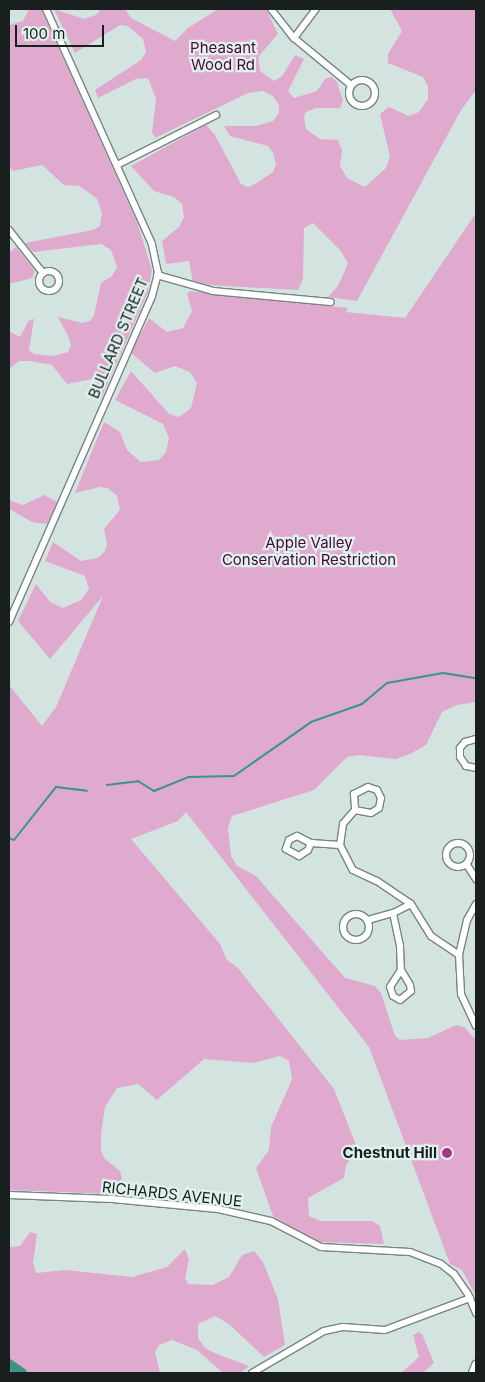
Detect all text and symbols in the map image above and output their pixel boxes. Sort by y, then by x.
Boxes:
scale bar [18,15,106,47]
text: 100 m [23,24,65,43]
park label: Pheasant Wood Rd [190,38,256,73]
street label: BULLARD STREET [84,275,152,401]
park label: Apple Valley Conservation Restriction [222,533,396,568]
place label: Chestnut Hill [343,1144,437,1162]
marker: Chestnut Hill [441,1147,453,1159]
street label: RICHARDS AVENUE [101,1178,243,1210]

